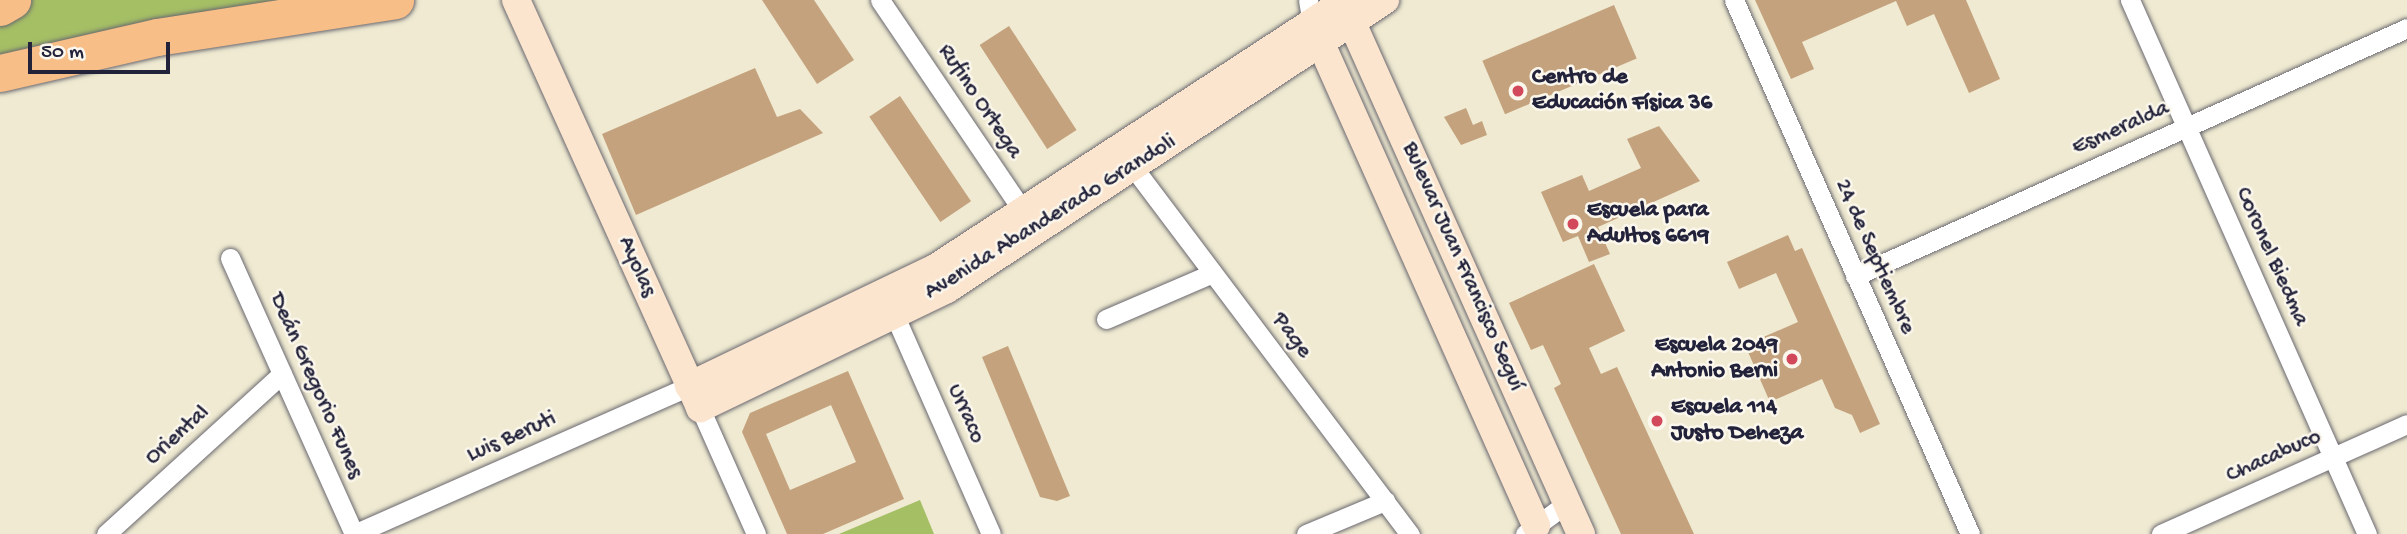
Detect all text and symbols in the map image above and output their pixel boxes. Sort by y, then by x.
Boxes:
scale bar [32,28,173,72]
street label: Rufino Ortega [931,39,1027,165]
text: 50 m [41,41,84,66]
place label: Centro de Educación Física 36 [1532,64,1712,118]
marker: Centro de Educación Física 36 [1510,83,1526,99]
street label: Esmeralda [2068,95,2174,163]
street label: Avenida Abanderado Grandoli [920,129,1182,307]
street label: Bulevar Juan Francisco Seguí [1395,138,1529,396]
street label: 24 de Septiembre [1827,175,1921,339]
street label: Coronel Biedma [2228,183,2314,331]
place label: Escuela para Adultos 6619 [1587,197,1709,251]
marker: Escuela para Adultos 6619 [1565,216,1581,232]
street label: Ayolas [611,233,661,301]
street label: Deán Gregorio Funes [262,289,368,483]
street label: Page [1265,308,1317,364]
place label: Escuela 2049 Antonio Berni [1651,332,1778,386]
marker: Escuela 2049 Antonio Berni [1784,351,1800,367]
street label: Urraco [940,380,990,448]
place label: Escuela 114 Justo Deheza [1671,394,1803,448]
street label: Oriental [140,400,216,472]
street label: Luis Beruti [463,406,561,470]
marker: Escuela 114 Justo Deheza [1649,413,1665,429]
street label: Chacabuco [2222,424,2326,490]

